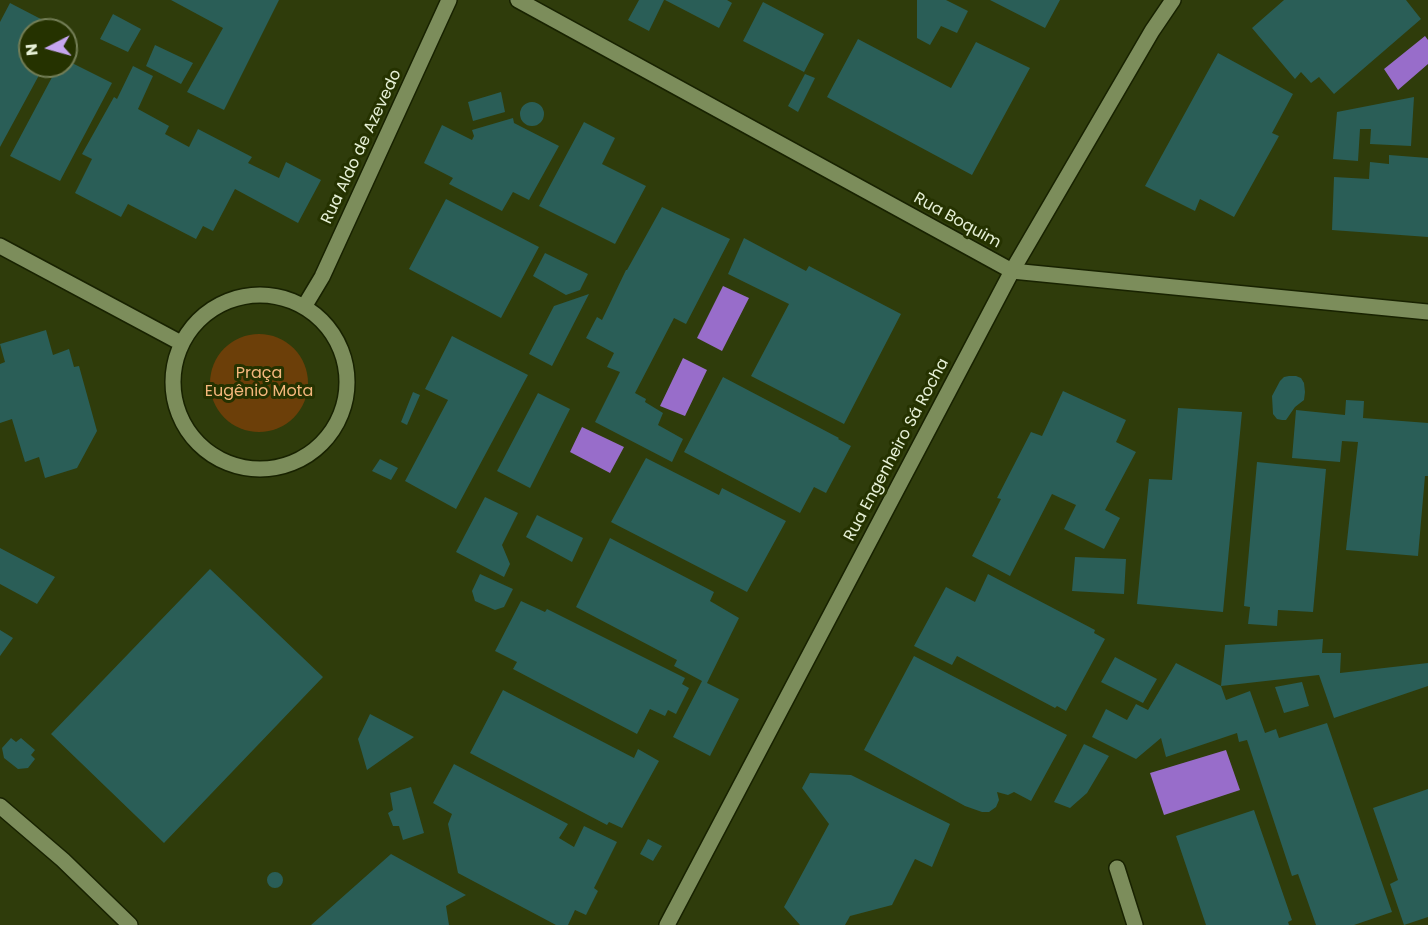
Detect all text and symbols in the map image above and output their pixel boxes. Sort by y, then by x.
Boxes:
north arrow [18,18,78,78]
text: N [20,43,44,57]
street label: Rua Aldo de Azevedo [318,67,406,227]
street label: Rua Boquim [910,189,1004,253]
street label: Rua Engenheiro Sá Rocha [841,355,953,545]
park label: Praça Eugênio Mota [205,364,313,402]

